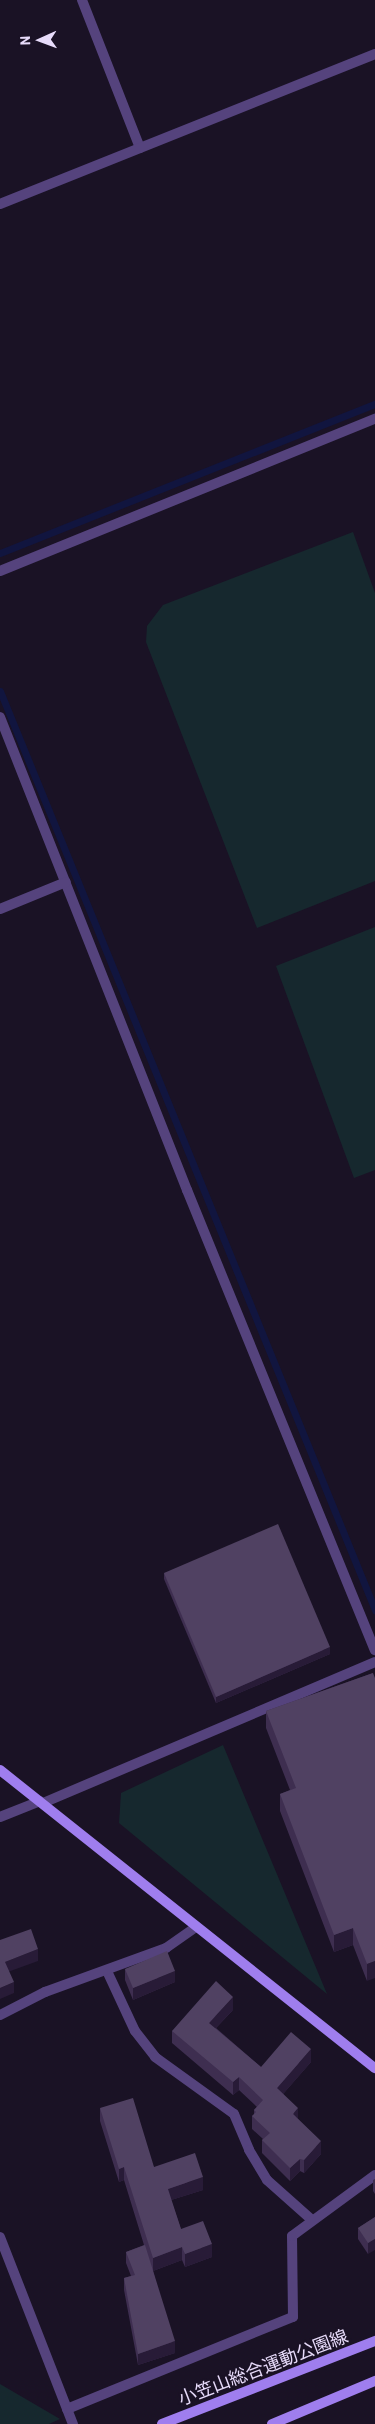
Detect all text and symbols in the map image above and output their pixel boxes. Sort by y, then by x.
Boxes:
north arrow [15,15,65,65]
text: N [16,36,33,45]
street label: 小笠山総合運動公園線 [175,2325,351,2409]

